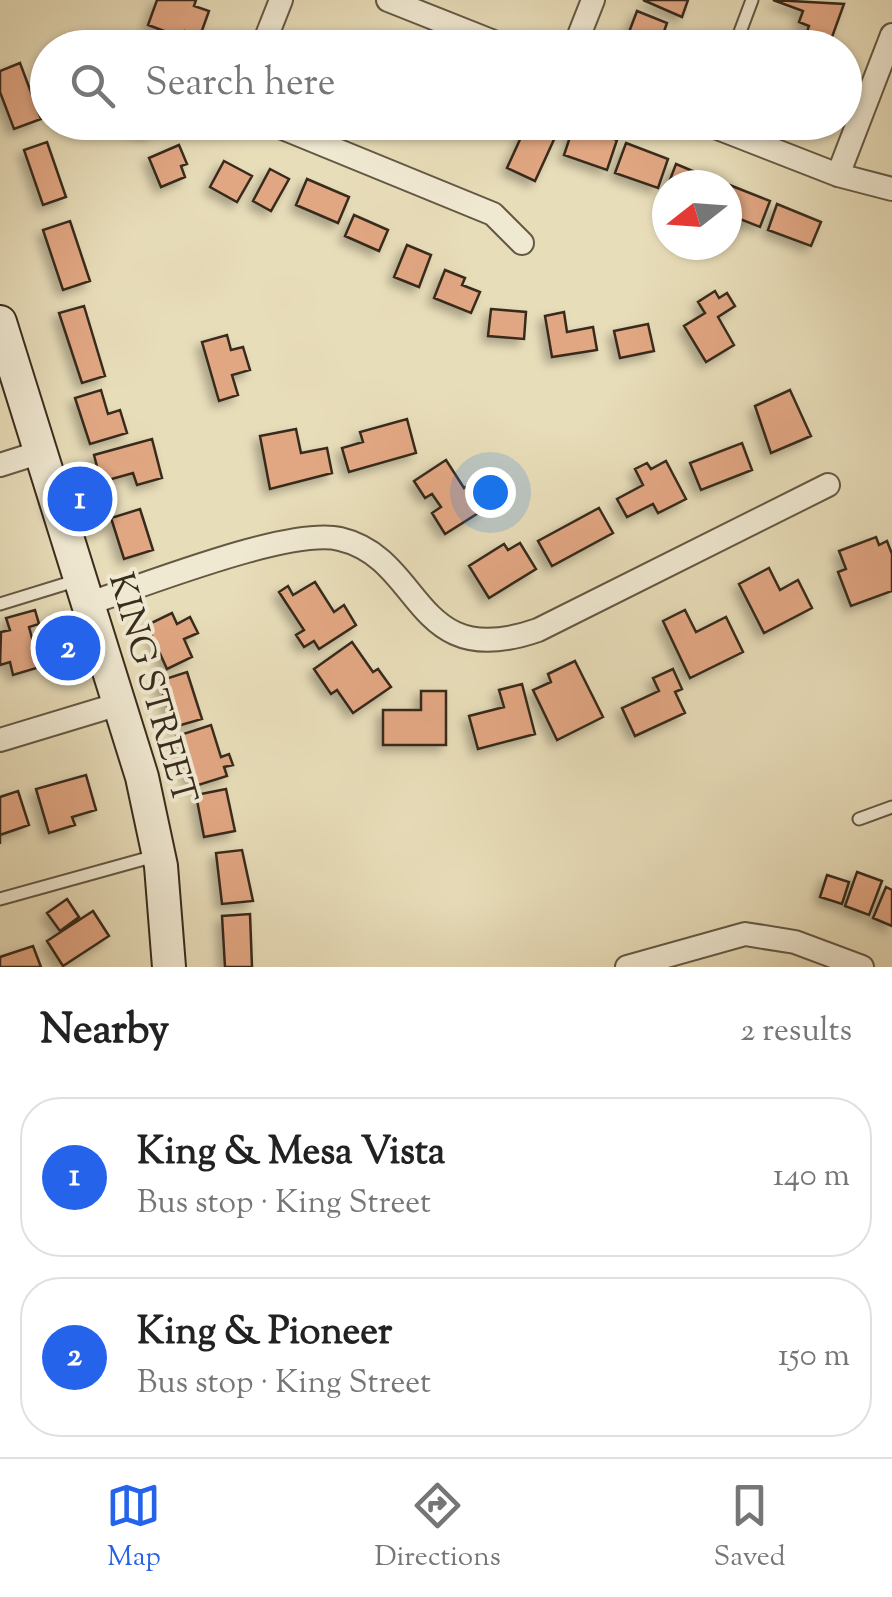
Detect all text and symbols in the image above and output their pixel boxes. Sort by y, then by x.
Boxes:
search box [30,30,862,140]
icon: search [65,58,120,113]
text: Search here [145,58,336,112]
north arrow [652,170,742,260]
pin: 1 [48,462,112,536]
your location [465,467,516,518]
street label: KING STREET [93,567,208,811]
pin: 2 [36,610,100,686]
text: Nearby [40,1002,169,1062]
text: 2 results [740,1009,852,1055]
text: King & Mesa Vista [137,1127,445,1181]
text: 1 [69,1154,80,1200]
text: 140 m [773,1154,850,1200]
text: Bus stop · King Street [137,1181,431,1227]
text: King & Pioneer [137,1307,392,1361]
text: 2 [67,1334,82,1380]
text: 150 m [778,1334,850,1380]
text: Bus stop · King Street [137,1361,431,1407]
tab: Map [106,1478,161,1578]
tab: Directions [374,1478,501,1578]
tab: Saved [714,1478,786,1578]

